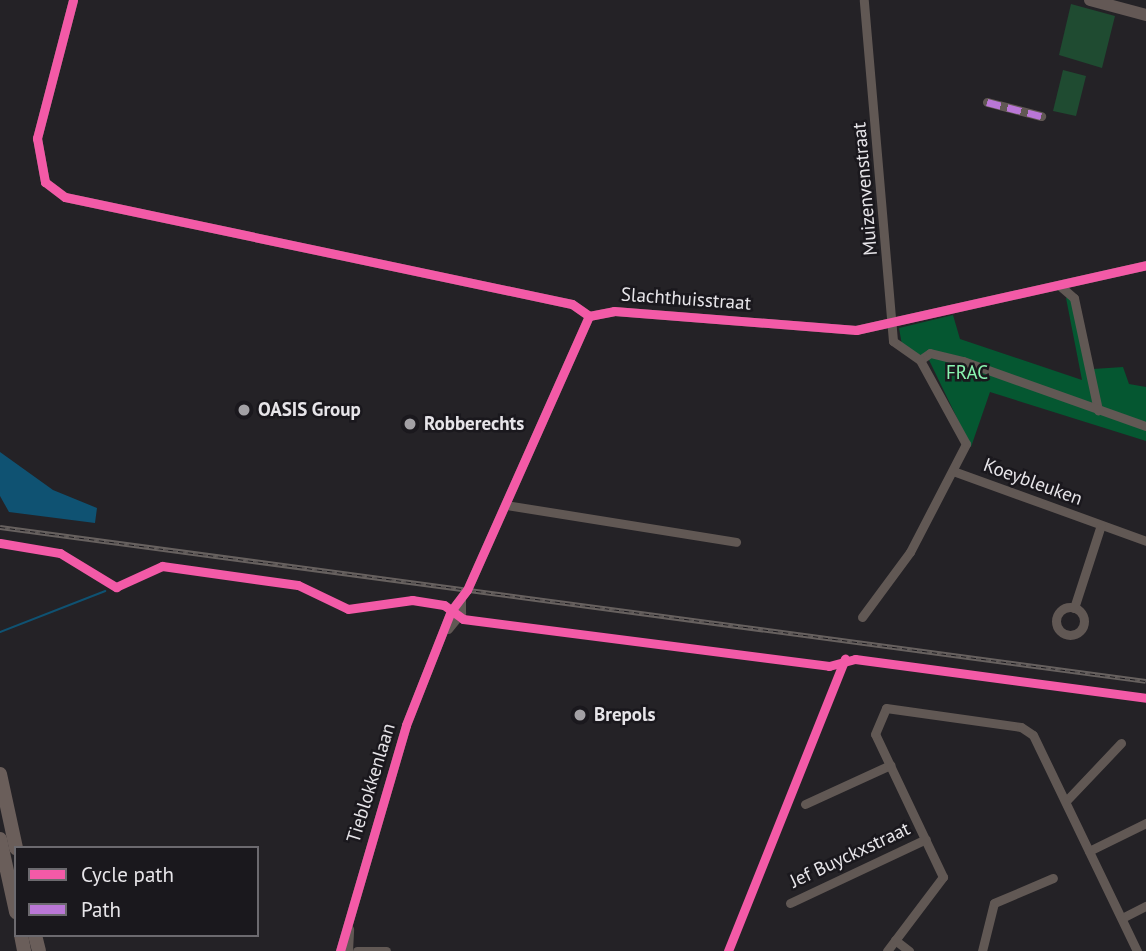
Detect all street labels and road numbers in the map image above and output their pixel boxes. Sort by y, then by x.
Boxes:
street label: Muizenvenstraat [848,121,882,257]
street label: Slachthuisstraat [620,283,752,315]
street label: Koeybleuken [980,454,1086,510]
street label: Tieblokkenlaan [342,720,400,846]
street label: Jef Buyckxstraat [786,817,914,893]

